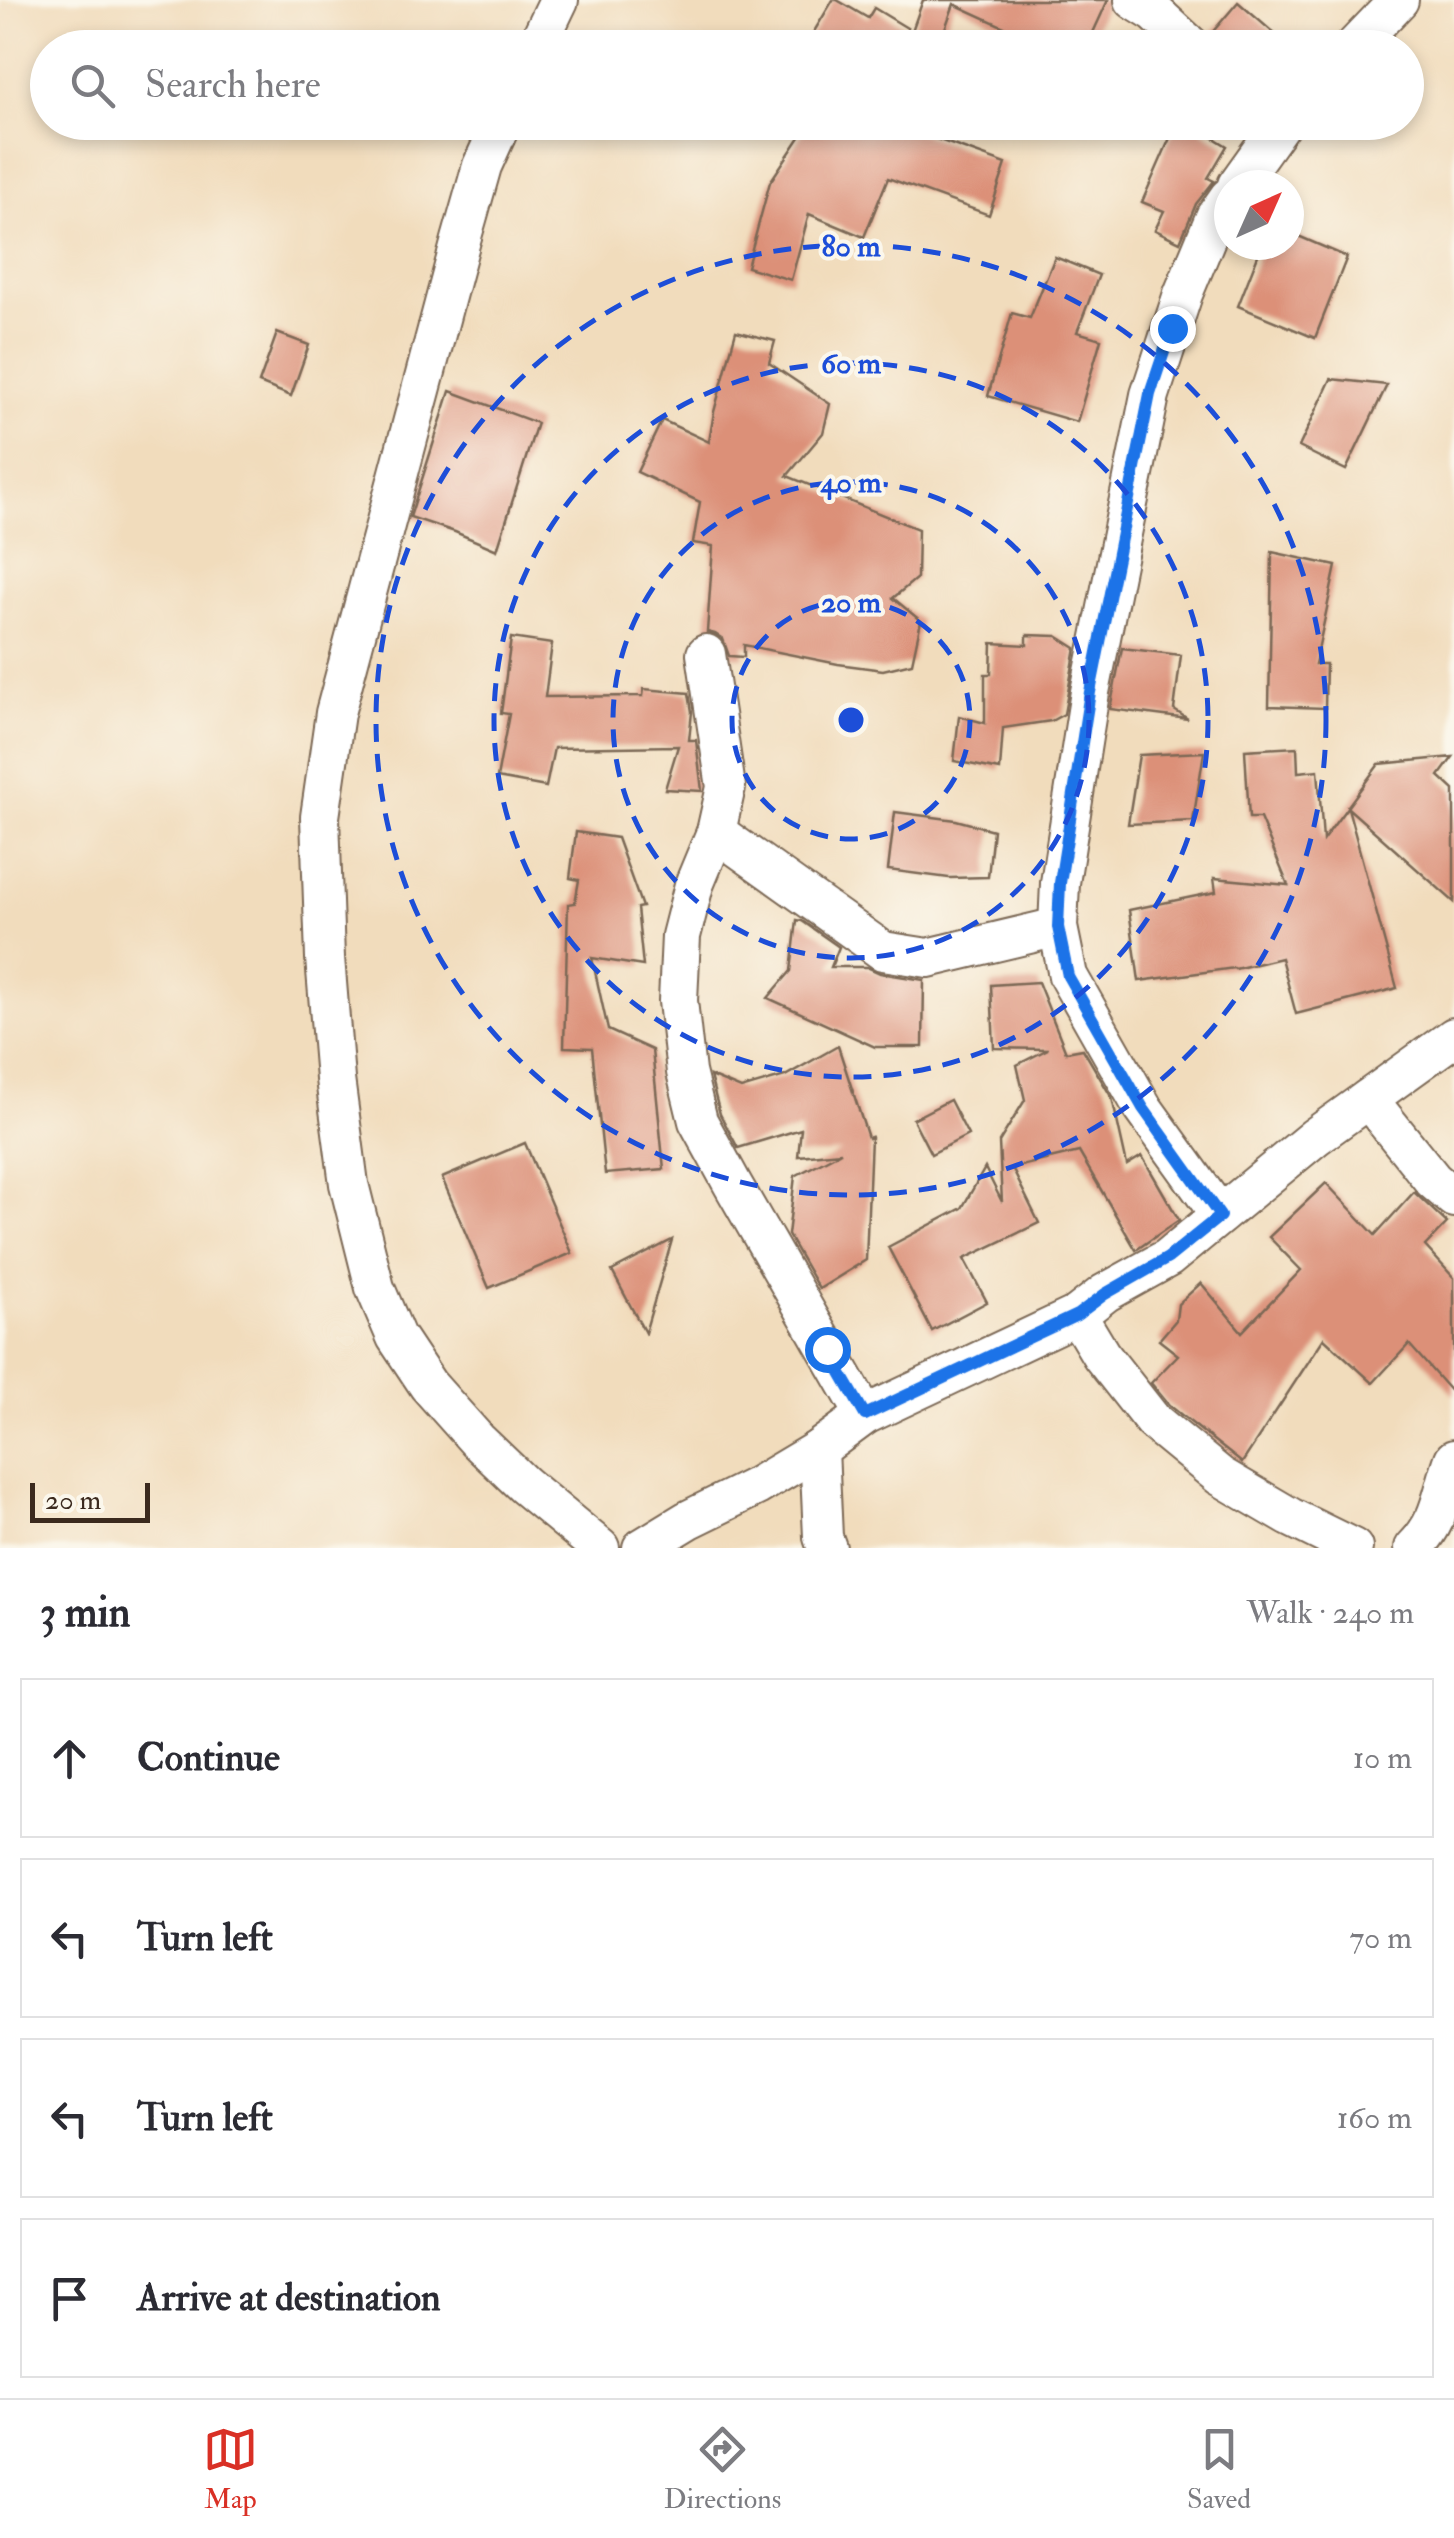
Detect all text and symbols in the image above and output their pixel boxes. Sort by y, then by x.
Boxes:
search box [30,30,1424,140]
icon: search [65,58,120,113]
text: Search here [145,61,321,109]
north arrow [1214,170,1304,260]
text: 80 m [821,228,881,265]
route end [1150,306,1196,352]
text: 60 m [821,345,882,382]
text: 40 m [819,464,882,501]
text: 20 m [821,584,882,621]
centre of rings [833,702,869,738]
route start [805,1327,851,1373]
scale bar [30,1478,150,1522]
text: 20 m [45,1483,101,1518]
text: 3 min [40,1587,130,1639]
text: Walk · 240 m [1246,1593,1414,1633]
icon: ahead [42,1731,97,1786]
text: Continue [137,1734,280,1782]
text: 10 m [1353,1738,1412,1778]
icon: left [42,1911,97,1966]
text: Turn left [137,1914,273,1962]
text: 70 m [1349,1918,1412,1958]
icon: left [42,2091,97,2146]
text: Turn left [137,2094,273,2142]
text: 160 m [1337,2098,1412,2138]
icon: arrive [42,2271,97,2326]
text: Arrive at destination [137,2274,441,2322]
tab: Map [203,2422,258,2517]
tab: Directions [664,2422,781,2517]
tab: Saved [1187,2422,1251,2517]

